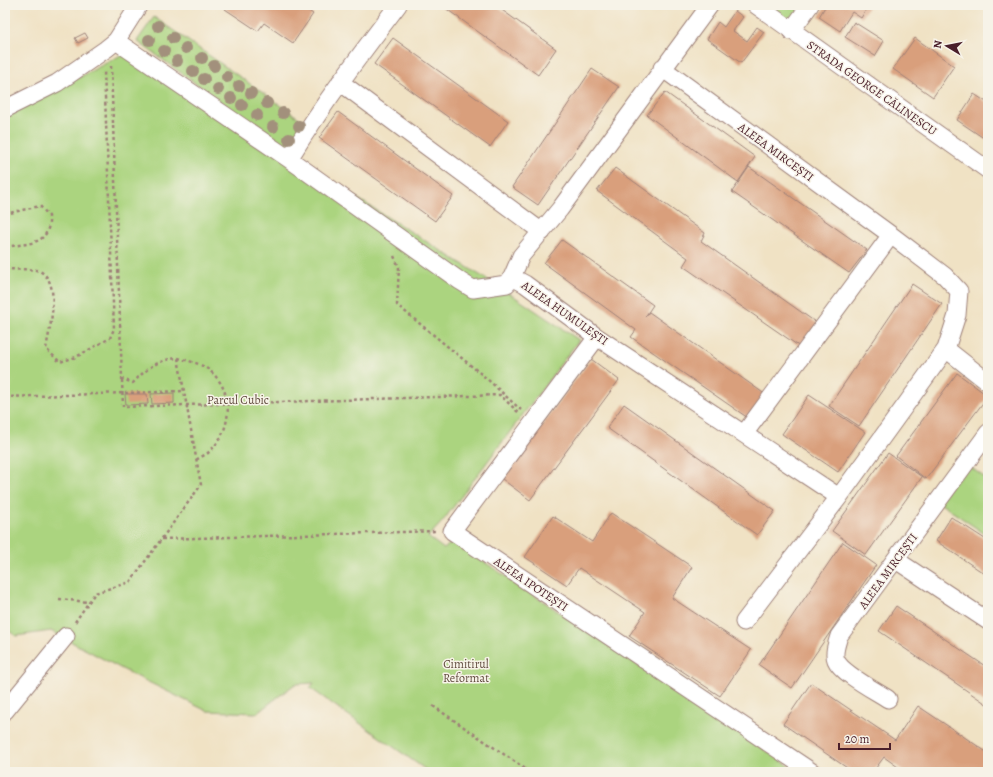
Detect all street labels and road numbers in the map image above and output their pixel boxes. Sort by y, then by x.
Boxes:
street label: STRADA GEORGE CĂLINESCU [804,38,940,138]
street label: ALEEA MIRCEȘTI [734,118,817,185]
street label: ALEEA HUMULEȘTI [518,277,611,349]
street label: ALEEA MIRCEȘTI [854,530,921,613]
street label: ALEEA IPOTEȘTI [490,553,571,615]

